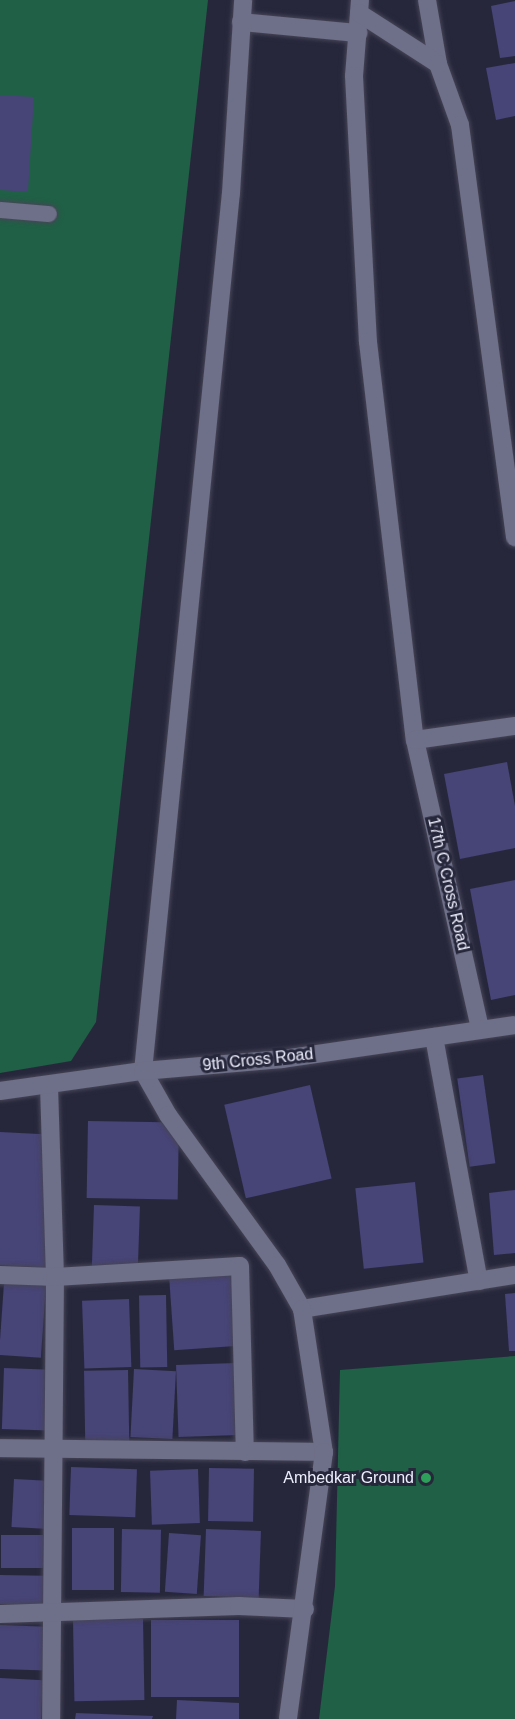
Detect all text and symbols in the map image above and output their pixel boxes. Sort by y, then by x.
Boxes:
street label: 17th C Cross Road [423,816,473,952]
street label: 9th Cross Road [202,1045,314,1075]
place label: Ambedkar Ground [283,1468,414,1488]
marker: Ambedkar Ground [419,1471,433,1485]

